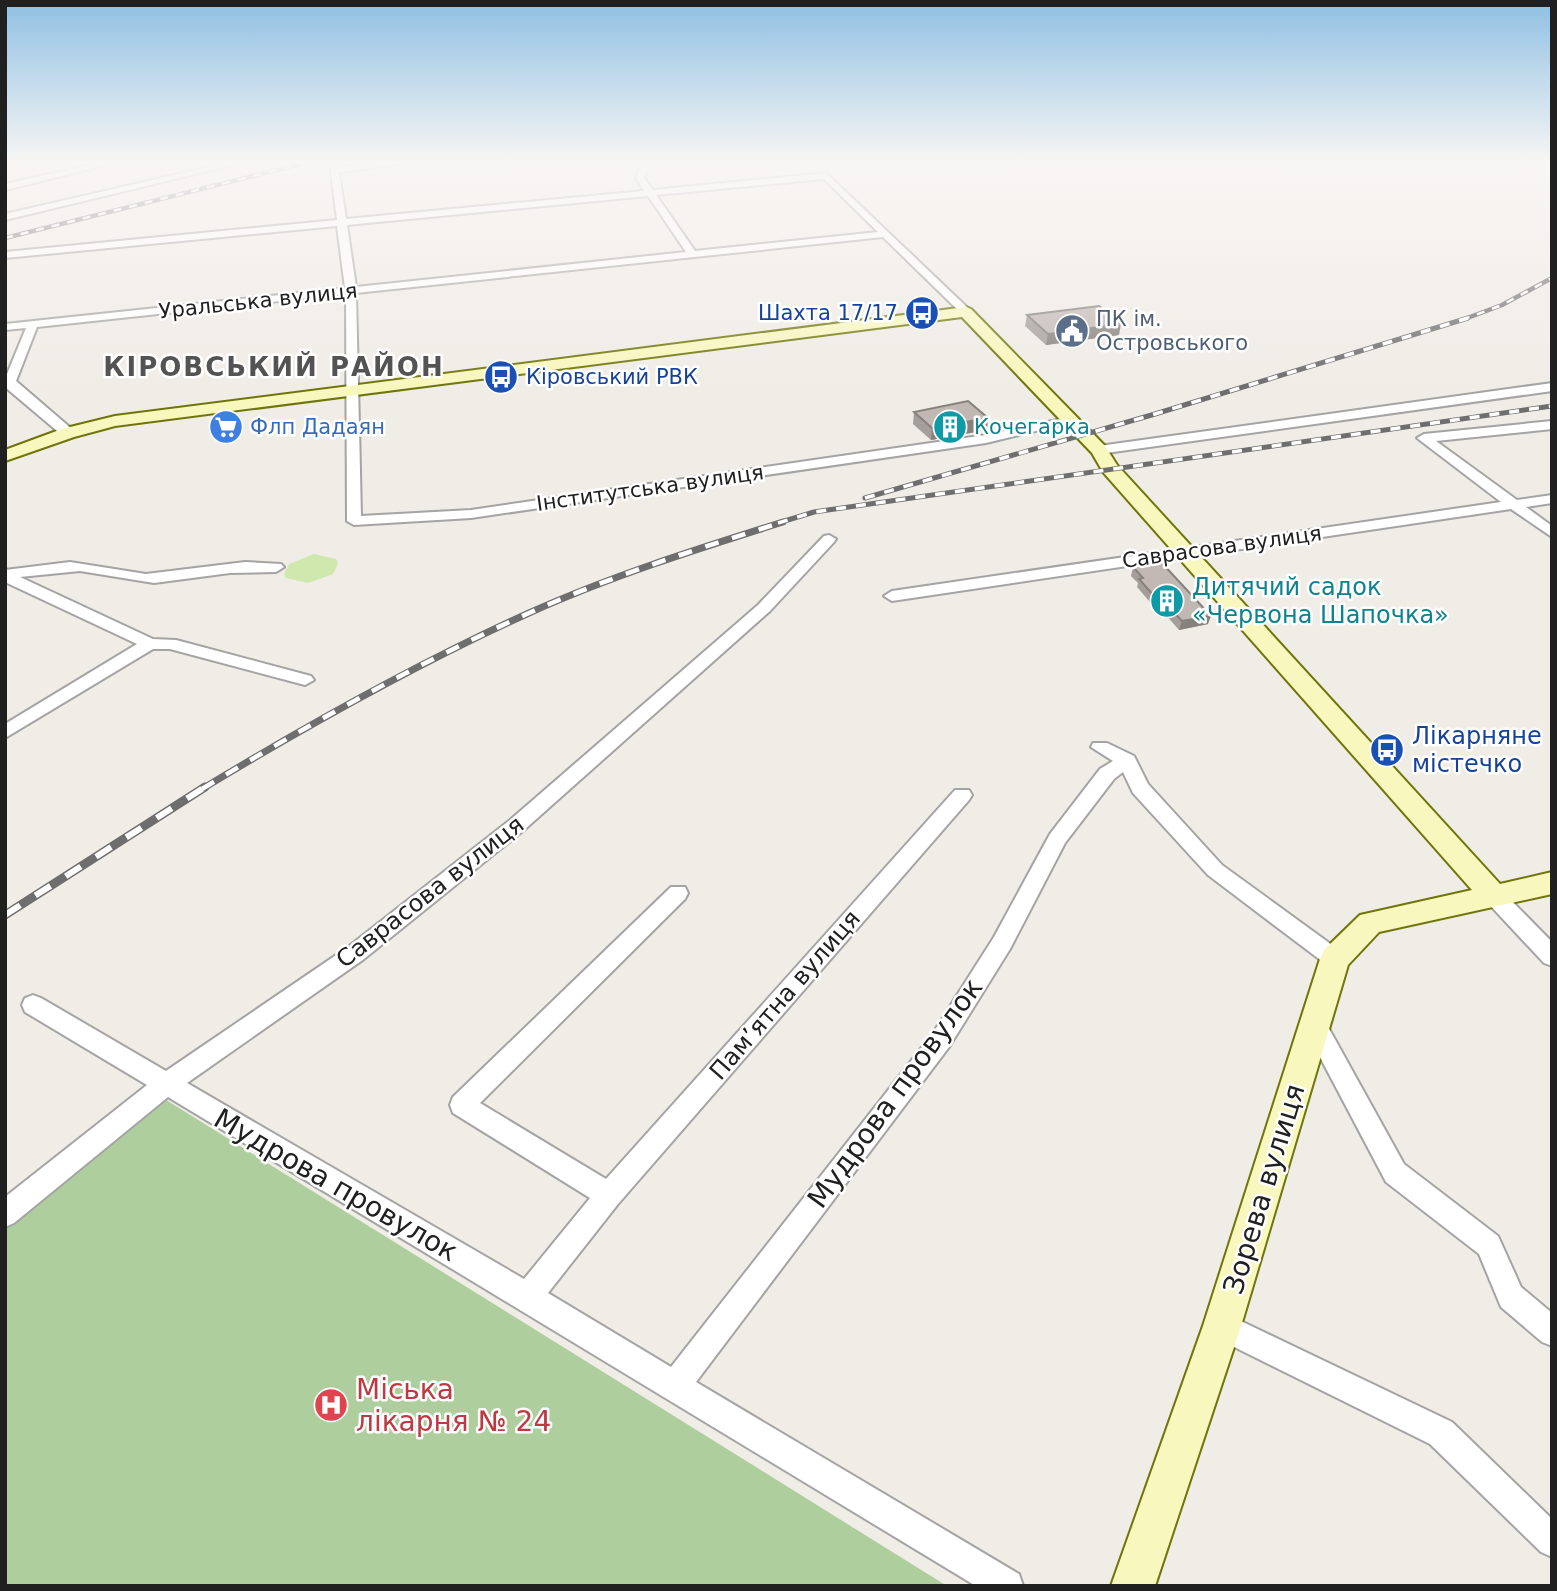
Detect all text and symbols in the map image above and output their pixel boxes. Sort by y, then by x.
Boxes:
street label: Уральська вулиця [157,279,359,323]
bus stop icon: Шахта 17/17 [903,294,941,332]
place label: Шахта 17/17 [758,301,898,325]
place label: ПК ім. Островського [1096,307,1248,355]
public building icon: ПК ім. Островського [1053,312,1091,350]
district label: КІРОВСЬКИЙ РАЙОН [103,351,445,382]
bus stop icon: Кіровський РВК [482,358,520,396]
place label: Кіровський РВК [526,365,698,389]
supermarket icon: Флп Дадаян [207,408,245,446]
building icon: Кочегарка [931,408,969,446]
place label: Флп Дадаян [250,415,385,439]
place label: Кочегарка [974,415,1090,439]
street label: Інститутська вулиця [535,460,765,516]
street label: Саврасова вулиця [1121,521,1323,573]
place label: Дитячий садок «Червона Шапочка» [1192,573,1449,629]
building icon: Дитячий садок «Червона Шапочка» [1148,582,1186,620]
place label: Лікарняне містечко [1412,722,1542,778]
bus stop icon: Лікарняне містечко [1368,731,1406,769]
street label: Саврасова вулиця [331,810,529,974]
street label: Пам’ятна вулиця [704,905,866,1085]
street label: Мудрова провулок [801,972,989,1214]
street label: Зорева вулиця [1216,1080,1312,1298]
street label: Мудрова провулок [208,1102,464,1268]
place label: Міська лікарня № 24 [356,1373,551,1438]
hospital icon: Міська лікарня № 24 [312,1386,350,1424]

